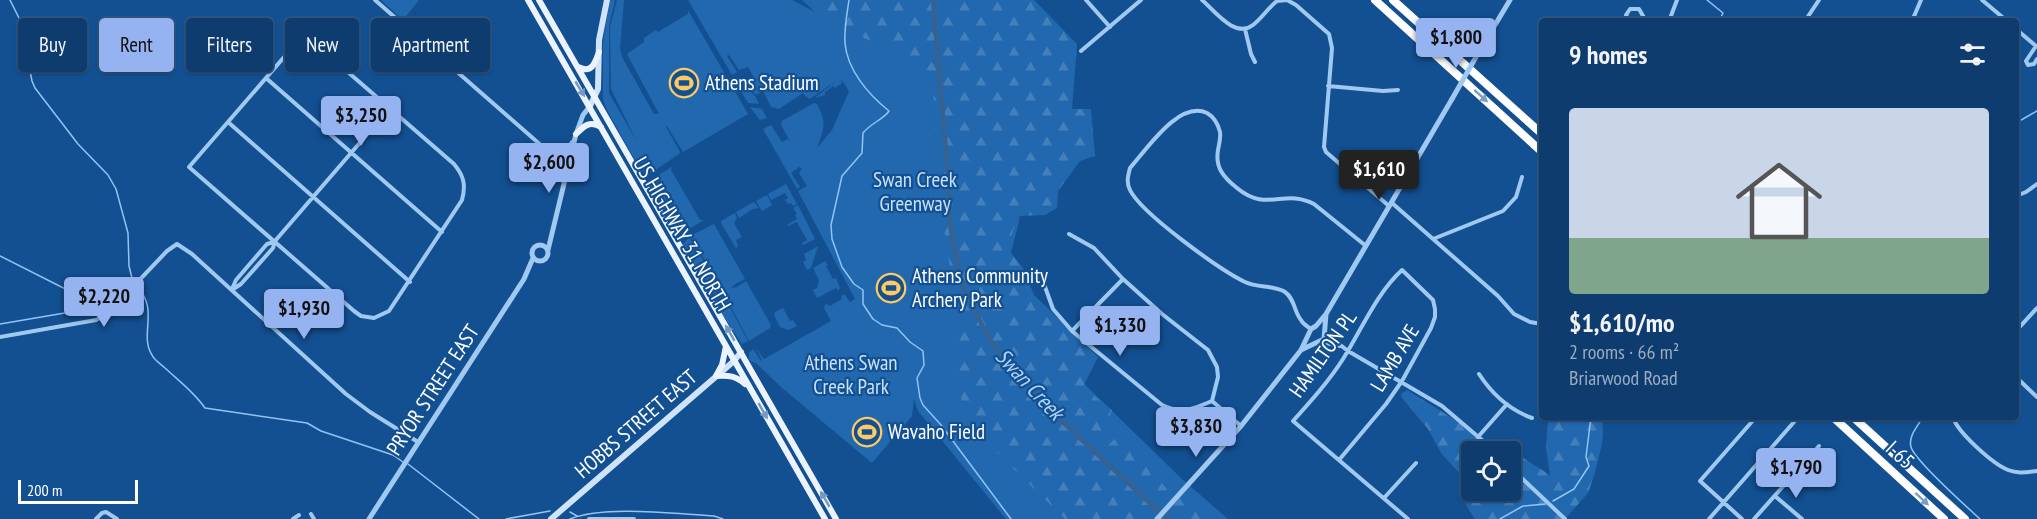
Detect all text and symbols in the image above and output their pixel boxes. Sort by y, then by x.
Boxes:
chip: Buy [18,18,87,72]
chip: Rent [99,18,174,72]
chip: Filters [186,18,273,72]
chip: New [285,18,359,72]
chip: Apartment [371,18,490,72]
pin: $1,800 [1407,18,1505,69]
text: $1,800 [1430,24,1482,50]
text: 9 homes [1569,38,1647,71]
icon: filters [1956,38,1989,71]
sports icon: Athens Stadium [668,67,700,99]
place label: Athens Stadium [705,69,819,96]
one-way arrow [574,81,585,97]
one-way arrow [1473,89,1488,103]
pin: $3,250 [312,96,410,147]
text: $3,250 [335,102,387,128]
pin: $2,600 [500,143,598,194]
icon: home [1725,147,1833,255]
text: $2,600 [523,149,575,175]
pin: $1,610 [1330,150,1428,201]
street label: US HIGHWAY 31 NORTH [627,152,738,316]
text: $1,610 [1353,156,1405,182]
park label: Swan Creek Greenway [873,166,957,217]
place label: Athens Community Archery Park [912,262,1048,313]
sports icon: Athens Community Archery Park [875,272,907,304]
pin: $2,220 [55,277,153,328]
text: $2,220 [78,283,130,309]
pin: $1,930 [255,289,353,340]
text: $1,930 [278,295,330,321]
street label: HAMILTON PL [1283,305,1363,402]
pin: $1,330 [1071,306,1169,357]
text: $1,610/mo [1569,306,1675,339]
text: $1,330 [1094,312,1146,338]
street label: PRYOR STREET EAST [380,319,485,460]
street label: LAMB AVE [1364,319,1425,396]
one-way arrow [725,325,736,341]
text: 2 rooms · 66 m² [1569,339,1679,365]
water label: Swan Creek [990,342,1072,427]
park label: Athens Swan Creek Park [804,349,898,400]
street label: HOBBS STREET EAST [569,363,703,484]
text: Briarwood Road [1569,365,1678,391]
one-way arrow [758,403,768,420]
pin: $3,830 [1147,407,1245,458]
text: $3,830 [1170,413,1222,439]
sports icon: Wavaho Field [851,416,883,448]
place label: Wavaho Field [888,418,985,445]
street label: I-65 [1880,435,1920,475]
map controls [1461,441,1521,501]
button: locate [1461,441,1521,501]
pin: $1,790 [1747,448,1845,499]
text: $1,790 [1770,454,1822,480]
scale bar [18,477,138,504]
text: 200 m [27,480,62,500]
one-way arrow [819,491,830,507]
one-way arrow [1914,492,1929,505]

